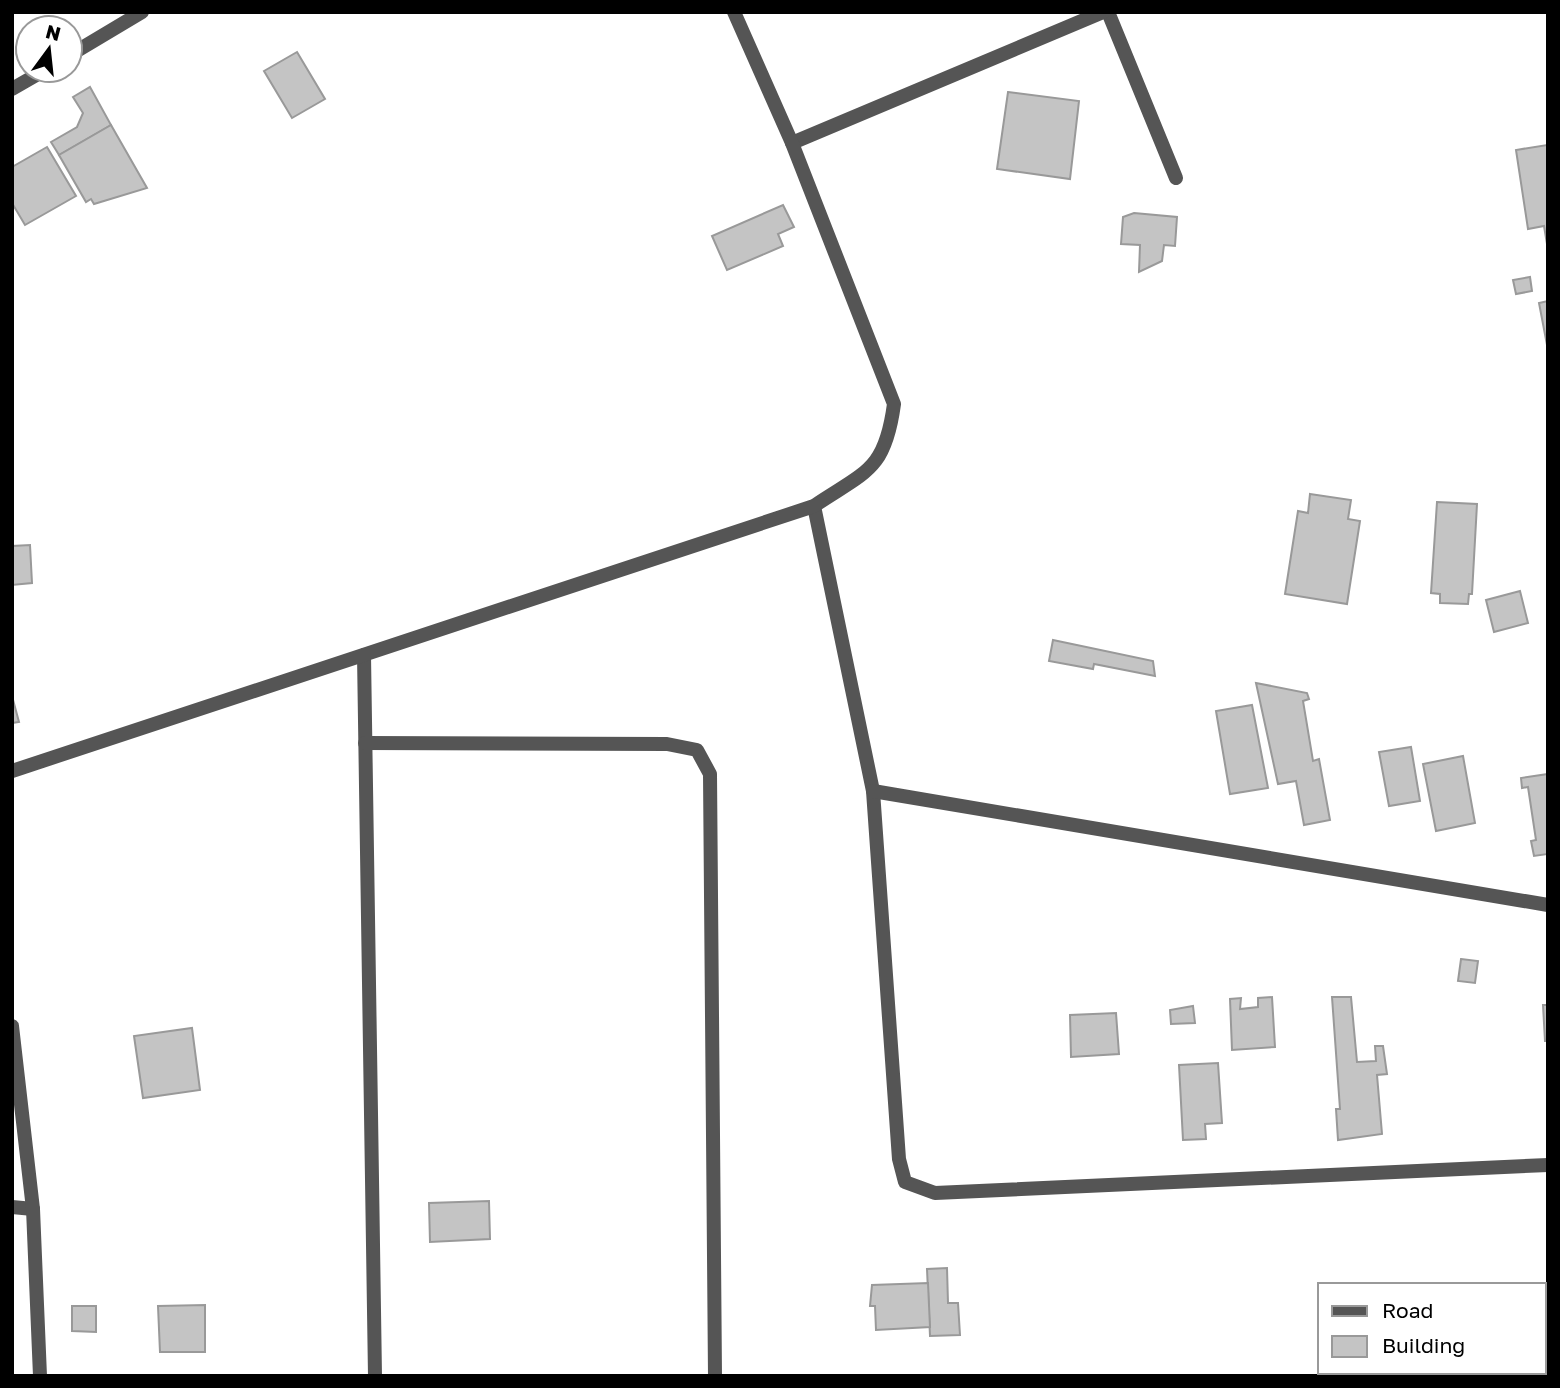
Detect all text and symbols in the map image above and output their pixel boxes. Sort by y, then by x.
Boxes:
north arrow [14,14,84,84]
text: N [44,19,63,45]
legend [1318,1283,1546,1374]
text: Road [1382,1297,1433,1323]
text: Building [1382,1332,1465,1358]

